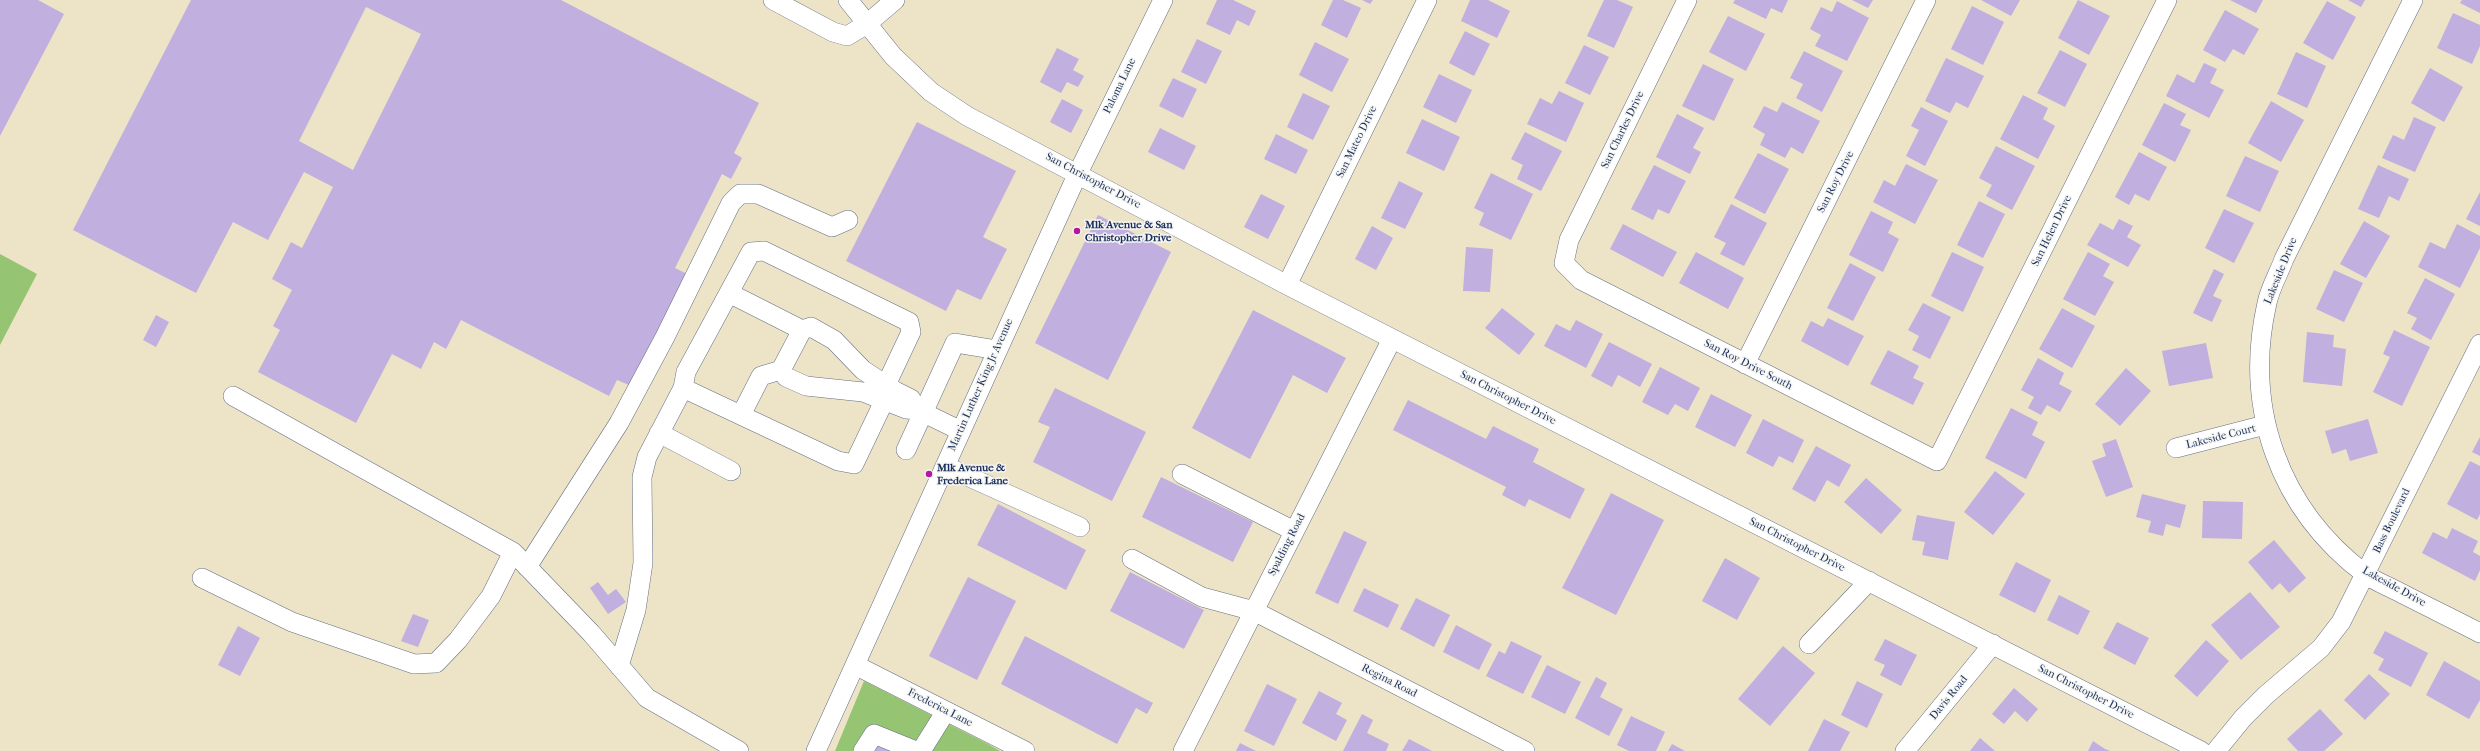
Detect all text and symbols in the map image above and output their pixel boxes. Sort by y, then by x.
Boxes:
street label: Paloma Lane [1101,56,1139,116]
street label: San Charles Drive [1599,89,1647,171]
street label: San Mateo Drive [1334,104,1380,180]
street label: San Roy Drive [1815,149,1857,215]
street label: San Christopher Drive [1043,150,1143,212]
street label: San Helen Drive [2029,193,2075,269]
place label: Mlk Avenue & San Christopher Drive [1085,218,1173,244]
marker: Mlk Avenue & San Christopher Drive [1072,226,1082,236]
street label: Lakeside Drive [2262,236,2300,306]
street label: Martin Luther King Jr Avenue [946,317,1016,453]
street label: San Roy Drive South [1702,337,1794,393]
street label: San Christopher Drive [1458,368,1558,428]
street label: Lakeside Court [2185,422,2257,452]
place label: Mlk Avenue & Frederica Lane [937,461,1008,487]
marker: Mlk Avenue & Frederica Lane [924,469,934,479]
street label: Bass Boulevard [2371,486,2413,556]
street label: Spalding Road [1266,512,1308,578]
street label: San Christopher Drive [1747,515,1847,575]
street label: Lakeside Drive [2360,564,2428,610]
street label: Regina Road [1359,661,1419,701]
street label: San Christopher Drive [2036,662,2136,722]
street label: Davis Road [1927,673,1971,723]
street label: Frederica Lane [905,686,975,730]

